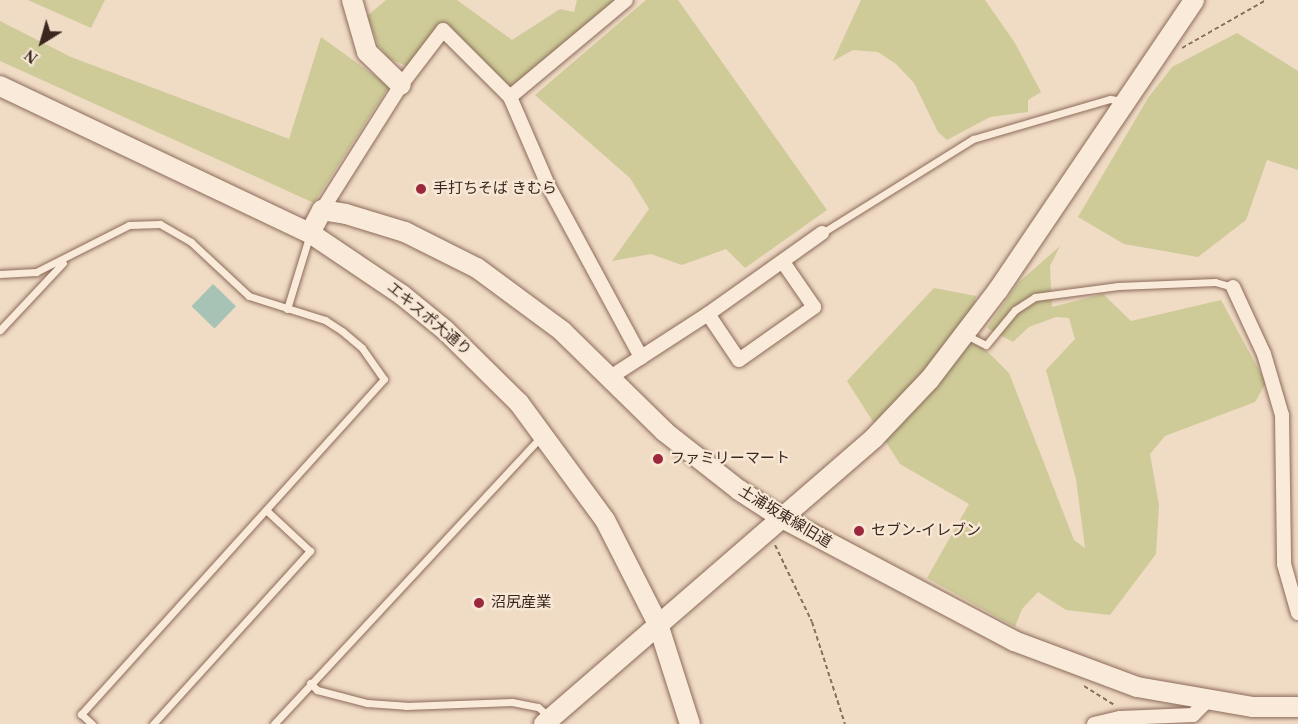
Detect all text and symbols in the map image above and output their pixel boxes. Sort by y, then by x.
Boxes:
north arrow [12,12,72,72]
text: N [21,47,41,67]
place label: 手打ちそば きむら [433,180,557,198]
marker: 手打ちそば きむら [414,182,428,196]
street label: エキスポ大通り [383,278,475,360]
place label: ファミリーマート [670,450,790,468]
marker: ファミリーマート [651,452,665,466]
street label: 土浦坂東線旧道 [735,482,835,552]
place label: セブン-イレブン [871,522,981,540]
marker: セブン-イレブン [852,524,866,538]
place label: 沼尻産業 [491,594,551,612]
marker: 沼尻産業 [472,596,486,610]

